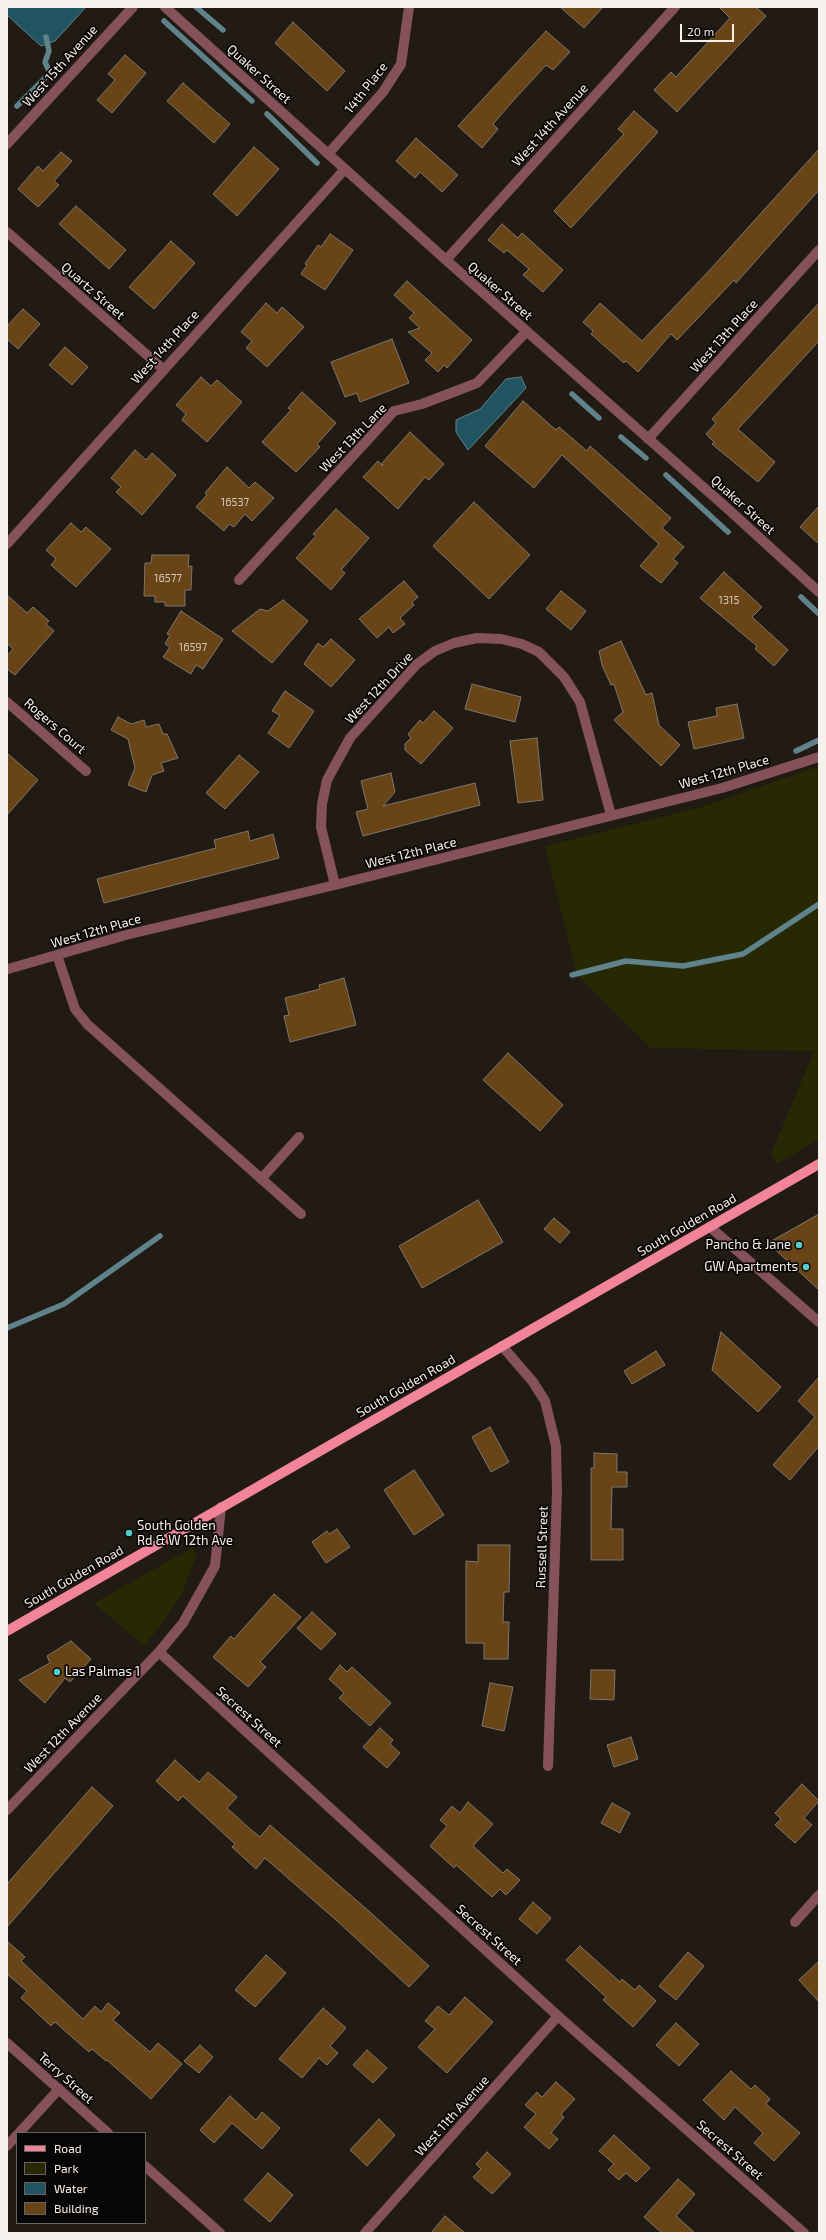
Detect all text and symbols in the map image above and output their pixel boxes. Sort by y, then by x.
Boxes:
scale bar [682,16,736,42]
street label: West 15th Avenue [19,22,101,110]
text: 20 m [687,24,714,38]
street label: Quaker Street [224,41,294,107]
street label: 14th Place [341,59,391,117]
street label: West 14th Avenue [509,81,591,169]
street label: Quartz Street [58,259,128,323]
street label: Quaker Street [464,259,536,323]
street label: West 13th Place [687,296,761,376]
street label: West 14th Place [128,307,202,387]
street label: West 13th Lane [316,400,390,476]
street label: Quaker Street [708,472,778,538]
house number: 16537 [221,495,249,509]
house number: 16577 [154,571,182,585]
house number: 1315 [719,593,739,607]
house number: 16597 [179,640,207,654]
street label: West 12th Drive [342,649,416,727]
street label: Rogers Court [21,695,89,757]
street label: West 12th Place [677,752,771,792]
street label: West 12th Place [364,834,458,872]
street label: West 12th Place [49,911,143,951]
street label: South Golden Road [635,1190,739,1260]
place label: Pancho & Jane [705,1237,791,1253]
marker: Pancho & Jane [794,1240,804,1250]
place label: GW Apartments [704,1259,798,1275]
marker: GW Apartments [801,1262,811,1272]
street label: South Golden Road [354,1351,458,1421]
street label: Russell Street [533,1506,551,1588]
place label: South Golden Rd & W 12th Ave [137,1518,233,1549]
marker: South Golden Rd & W 12th Ave [124,1528,134,1538]
street label: South Golden Road [22,1542,126,1612]
place label: Las Palmas 1 [65,1664,140,1680]
marker: Las Palmas 1 [52,1667,62,1677]
street label: Secrest Street [213,1683,285,1751]
street label: West 12th Avenue [21,1690,105,1776]
street label: Secrest Street [453,1901,525,1969]
street label: Terry Street [35,2049,97,2107]
street label: West 11th Avenue [412,2073,492,2159]
street label: Secrest Street [693,2117,767,2183]
legend [16,2132,146,2224]
text: Road [54,2141,82,2155]
text: Park [54,2161,79,2175]
text: Water [54,2181,88,2195]
text: Building [54,2201,98,2215]

